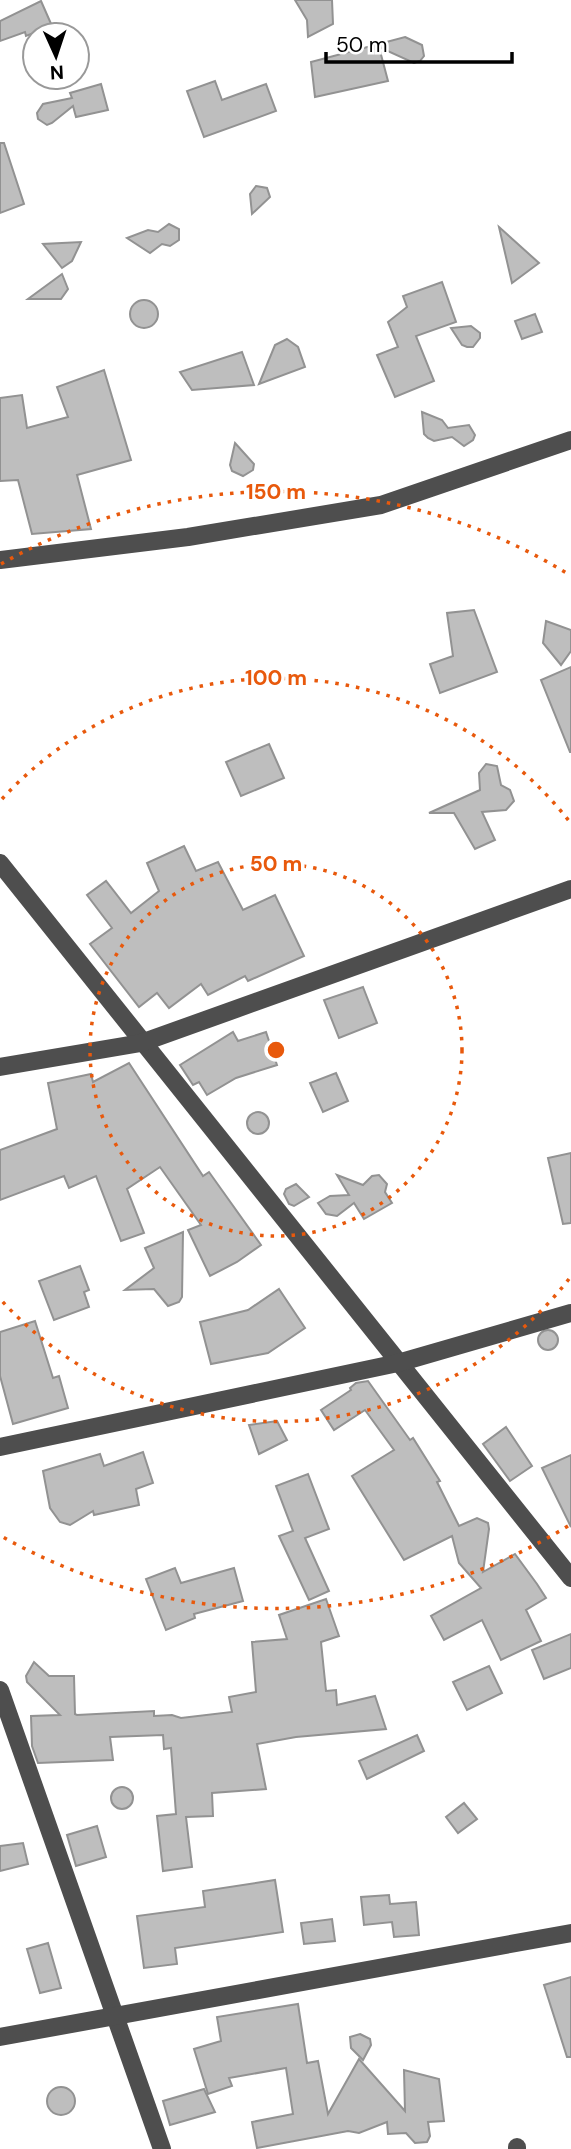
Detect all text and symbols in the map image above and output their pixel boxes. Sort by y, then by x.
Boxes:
north arrow [21,21,91,91]
scale bar [326,21,512,65]
text: 50 m [336,31,387,59]
text: N [49,60,64,85]
text: 150 m [246,478,306,506]
text: 100 m [245,664,307,692]
text: 50 m [250,850,302,878]
centre of rings [264,1038,288,1062]

